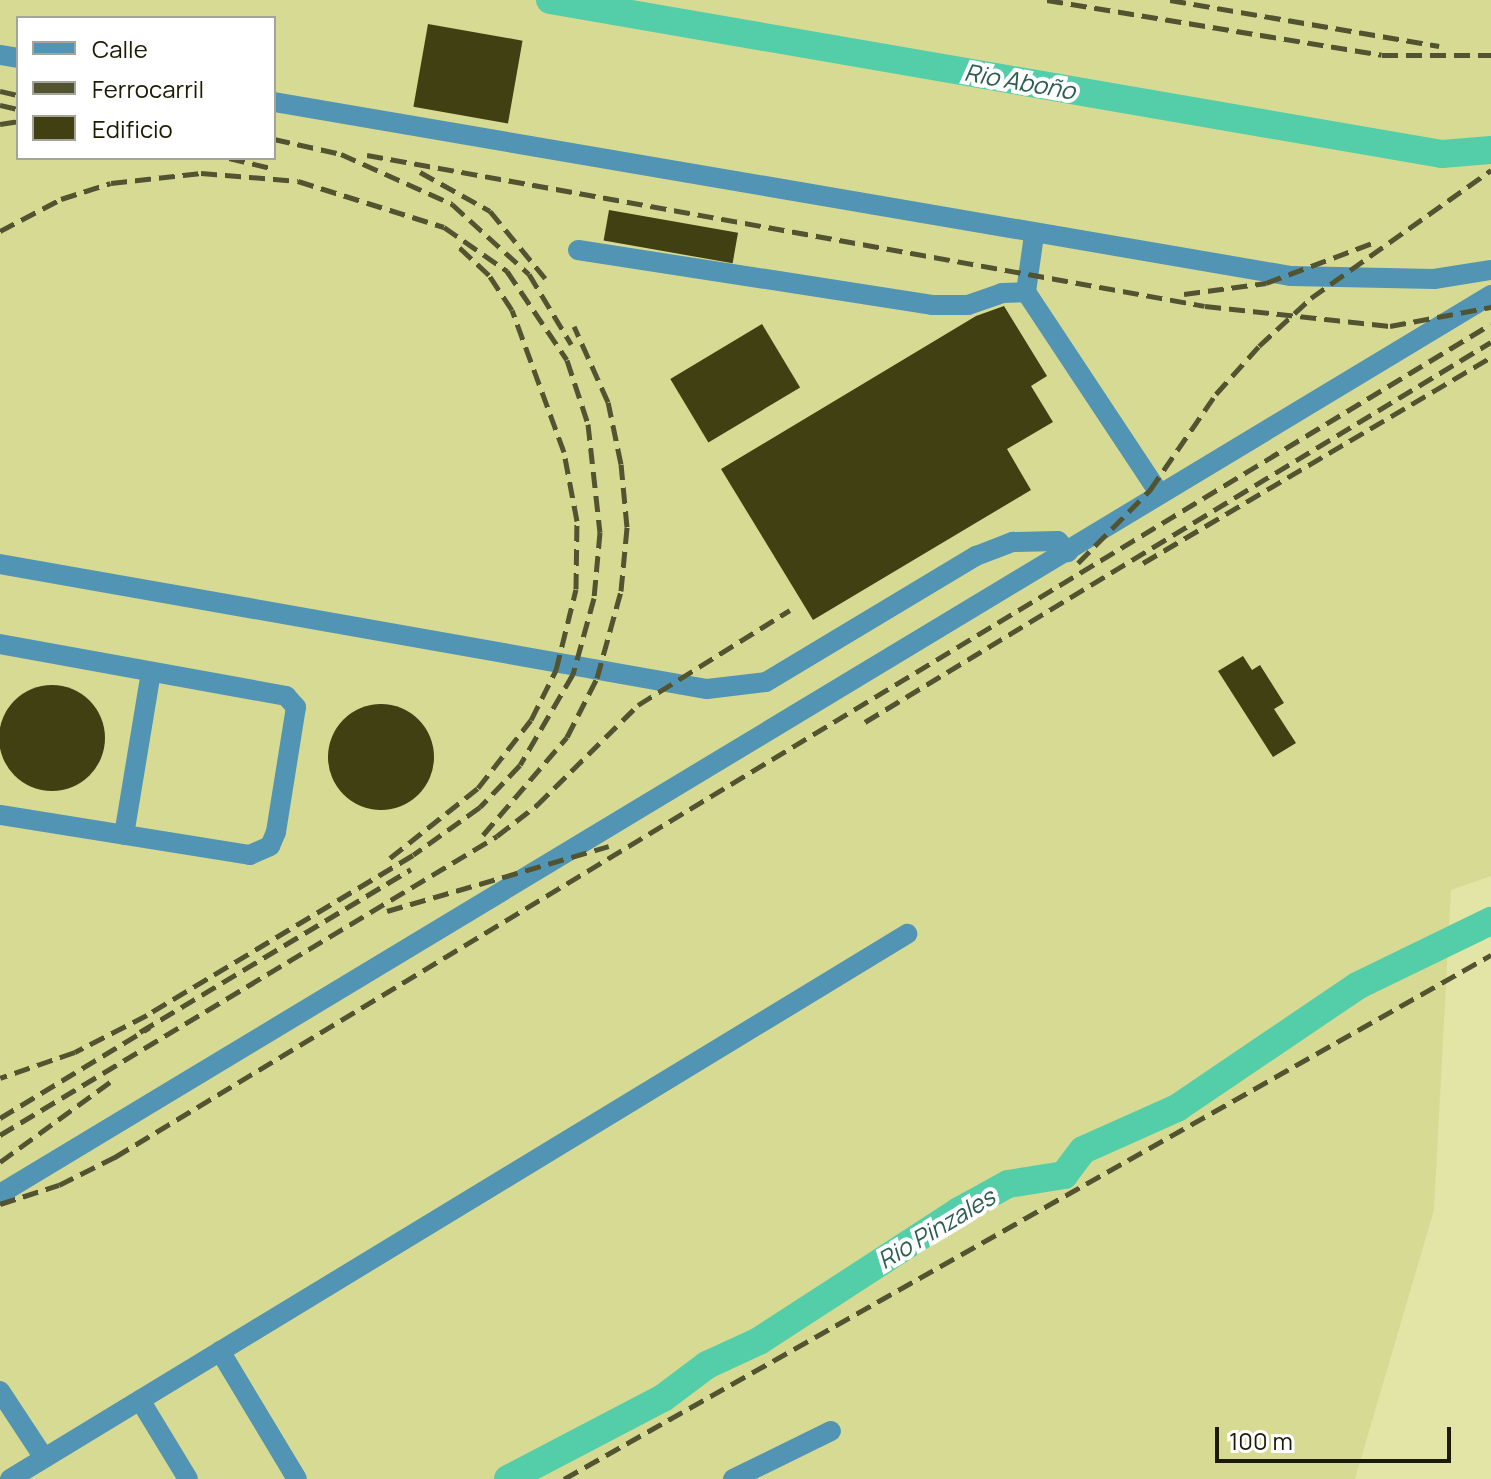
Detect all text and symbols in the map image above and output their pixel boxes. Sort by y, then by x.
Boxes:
legend [16,16,276,160]
text: Calle [92,32,148,65]
water label: Rio Aboño [962,57,1078,105]
text: Ferrocarril [92,72,204,105]
text: Edificio [92,112,173,145]
water label: Rio Pinzales [872,1182,1000,1274]
scale bar [1219,1411,1455,1461]
text: 100 m [1229,1424,1293,1457]

